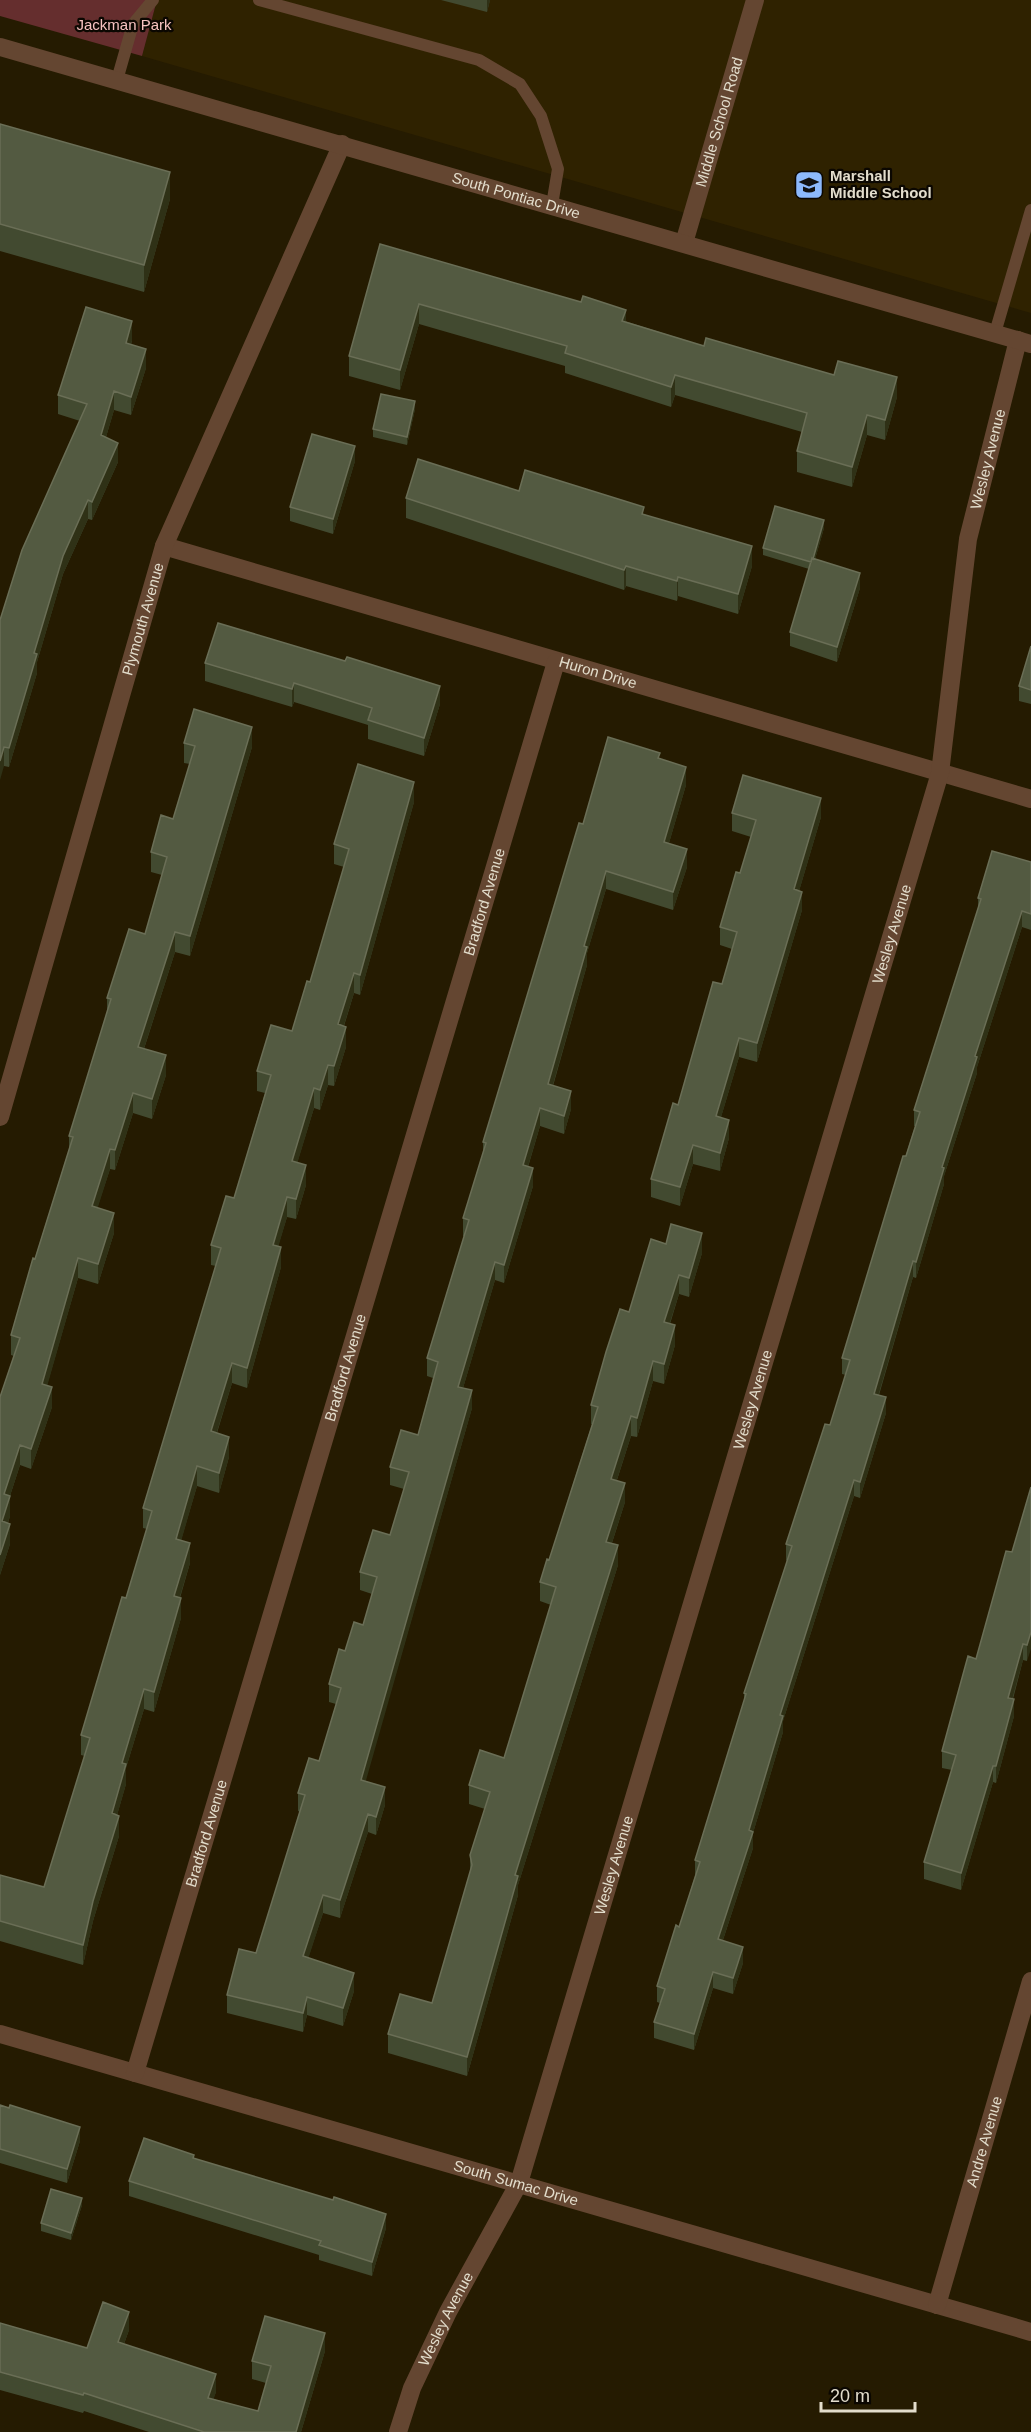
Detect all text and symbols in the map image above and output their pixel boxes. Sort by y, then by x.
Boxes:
park label: Jackman Park [76,16,172,33]
street label: Middle School Road [692,55,746,189]
place label: Marshall Middle School [830,167,932,201]
street label: South Pontiac Drive [450,169,582,222]
school or university icon: Marshall Middle School [793,169,825,201]
street label: Wesley Avenue [967,407,1008,511]
street label: Plymouth Avenue [118,561,167,677]
street label: Huron Drive [557,653,639,692]
street label: Bradford Avenue [460,846,508,958]
street label: Wesley Avenue [869,882,914,986]
street label: Bradford Avenue [321,1312,369,1423]
street label: Wesley Avenue [730,1348,775,1451]
street label: Bradford Avenue [182,1777,230,1889]
street label: Wesley Avenue [590,1814,636,1917]
street label: Andre Avenue [963,2094,1005,2189]
street label: South Sumac Drive [452,2157,580,2209]
street label: Wesley Avenue [415,2269,476,2368]
scale bar [821,2375,916,2413]
text: 20 m [830,2386,870,2406]

